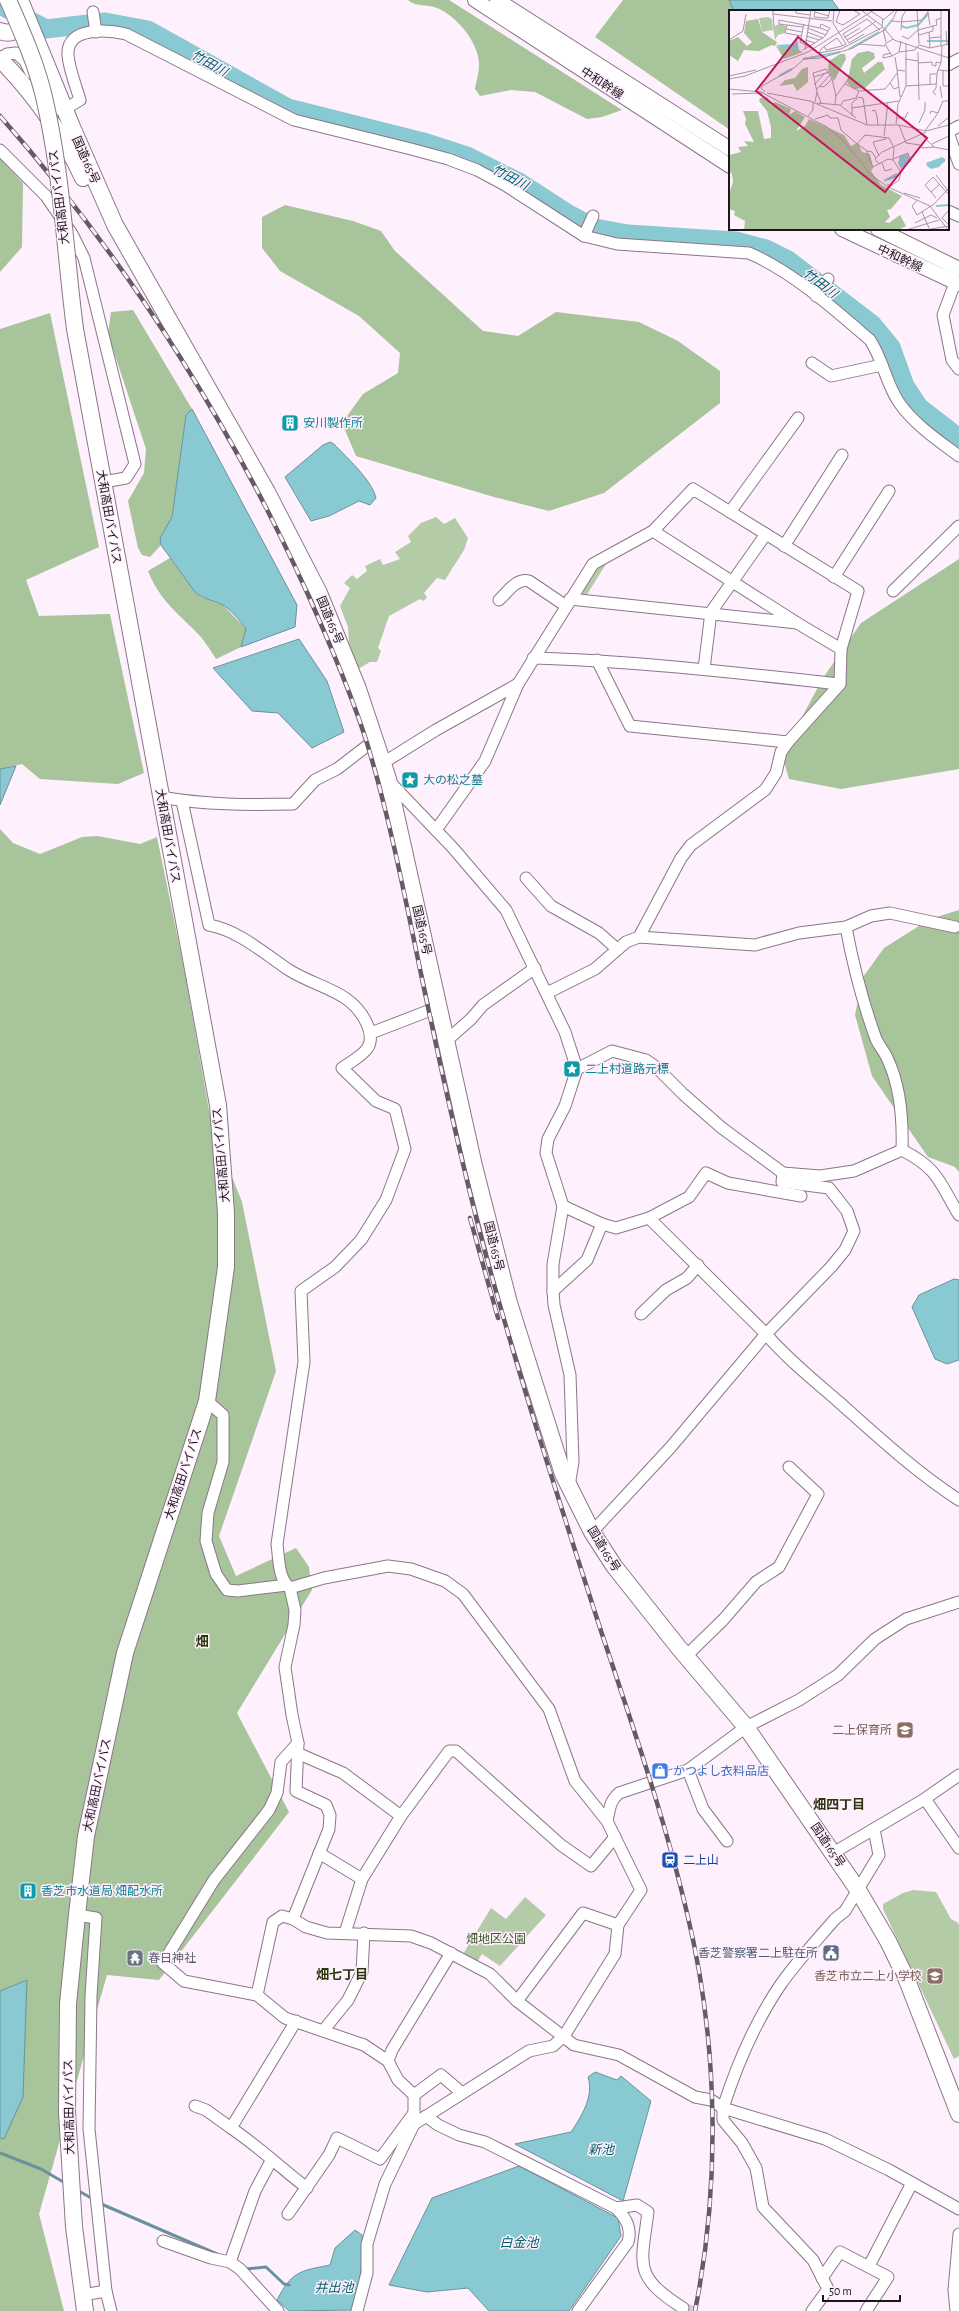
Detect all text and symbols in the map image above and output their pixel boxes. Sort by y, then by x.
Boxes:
inset map [729,10,949,230]
water label: 竹田川 [189,48,231,80]
street label: 中和幹線 [579,64,626,101]
street label: 国道165号 [70,134,103,186]
street label: 大和高田バイパス [46,149,71,245]
water label: 竹田川 [490,162,532,194]
street label: 中和幹線 [876,242,925,274]
water label: 竹田川 [801,266,842,302]
building icon: 安川製作所 [280,413,300,433]
place label: 安川製作所 [303,416,363,429]
street label: 大和高田バイパス [95,469,124,565]
street label: 国道165号 [315,594,346,646]
place icon: 大の松之墓 [400,770,420,790]
place label: 大の松之墓 [423,774,483,786]
street label: 大和高田バイパス [154,788,183,884]
street label: 国道165号 [410,904,435,956]
place icon: 二上村道路元標 [562,1059,582,1079]
place label: 二上村道路元標 [585,1062,669,1075]
street label: 大和高田バイパス [210,1107,231,1203]
street label: 国道165号 [482,1220,507,1272]
street label: 大和高田バイパス [162,1426,204,1521]
street label: 国道165号 [585,1524,623,1574]
district label: 畑 [195,1635,209,1649]
school or university icon: 二上保育所 [895,1720,915,1740]
place label: 二上保育所 [832,1723,892,1736]
street label: 大和高田バイパス [80,1737,113,1833]
shop icon: かつよし衣料品店 [650,1761,670,1781]
place label: かつよし衣料品店 [673,1764,769,1777]
district label: 畑四丁目 [813,1798,865,1812]
street label: 国道165号 [809,1820,848,1869]
station icon: 二上山 [660,1850,680,1870]
place label: 二上山 [683,1854,719,1866]
building icon: 香芝市水道局 畑配水所 [18,1881,38,1901]
place label: 香芝市水道局 畑配水所 [41,1884,163,1897]
park label: 畑地区公園 [466,1933,526,1945]
public building icon: 香芝警察署二上駐在所 [821,1943,841,1963]
place label: 香芝警察署二上駐在所 [698,1946,818,1959]
temple icon: 春日神社 [125,1948,145,1968]
place label: 春日神社 [148,1951,196,1964]
school or university icon: 香芝市立二上小学校 [925,1966,945,1986]
district label: 畑七丁目 [316,1968,368,1982]
place label: 香芝市立二上小学校 [814,1969,922,1982]
street label: 大和高田バイパス [61,2059,76,2155]
water label: 新池 [588,2143,616,2157]
water label: 白金池 [499,2236,540,2250]
scale bar [823,2277,900,2303]
water label: 井出池 [314,2281,355,2295]
text: 50 m [829,2285,852,2297]

